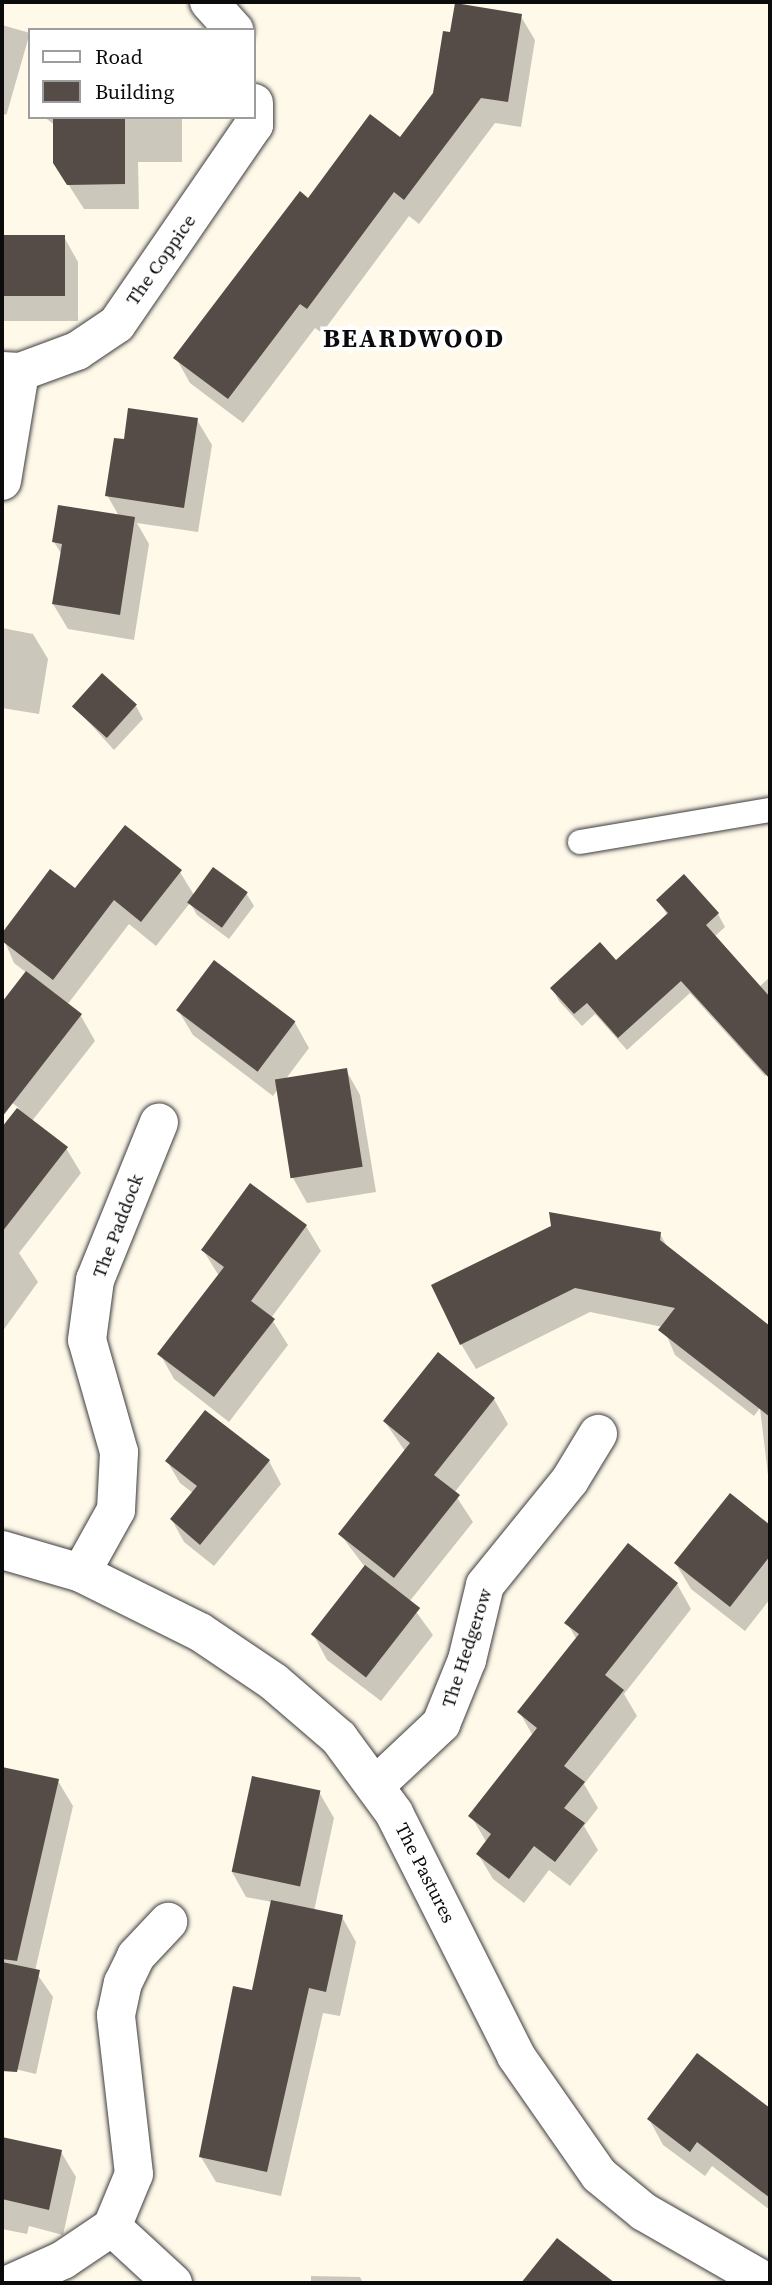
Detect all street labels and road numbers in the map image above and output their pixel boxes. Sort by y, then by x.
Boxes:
street label: The Coppice [121,210,201,310]
street label: The Paddock [88,1171,148,1281]
street label: The Hedgerow [437,1586,497,1710]
street label: The Pastures [390,1819,460,1927]

